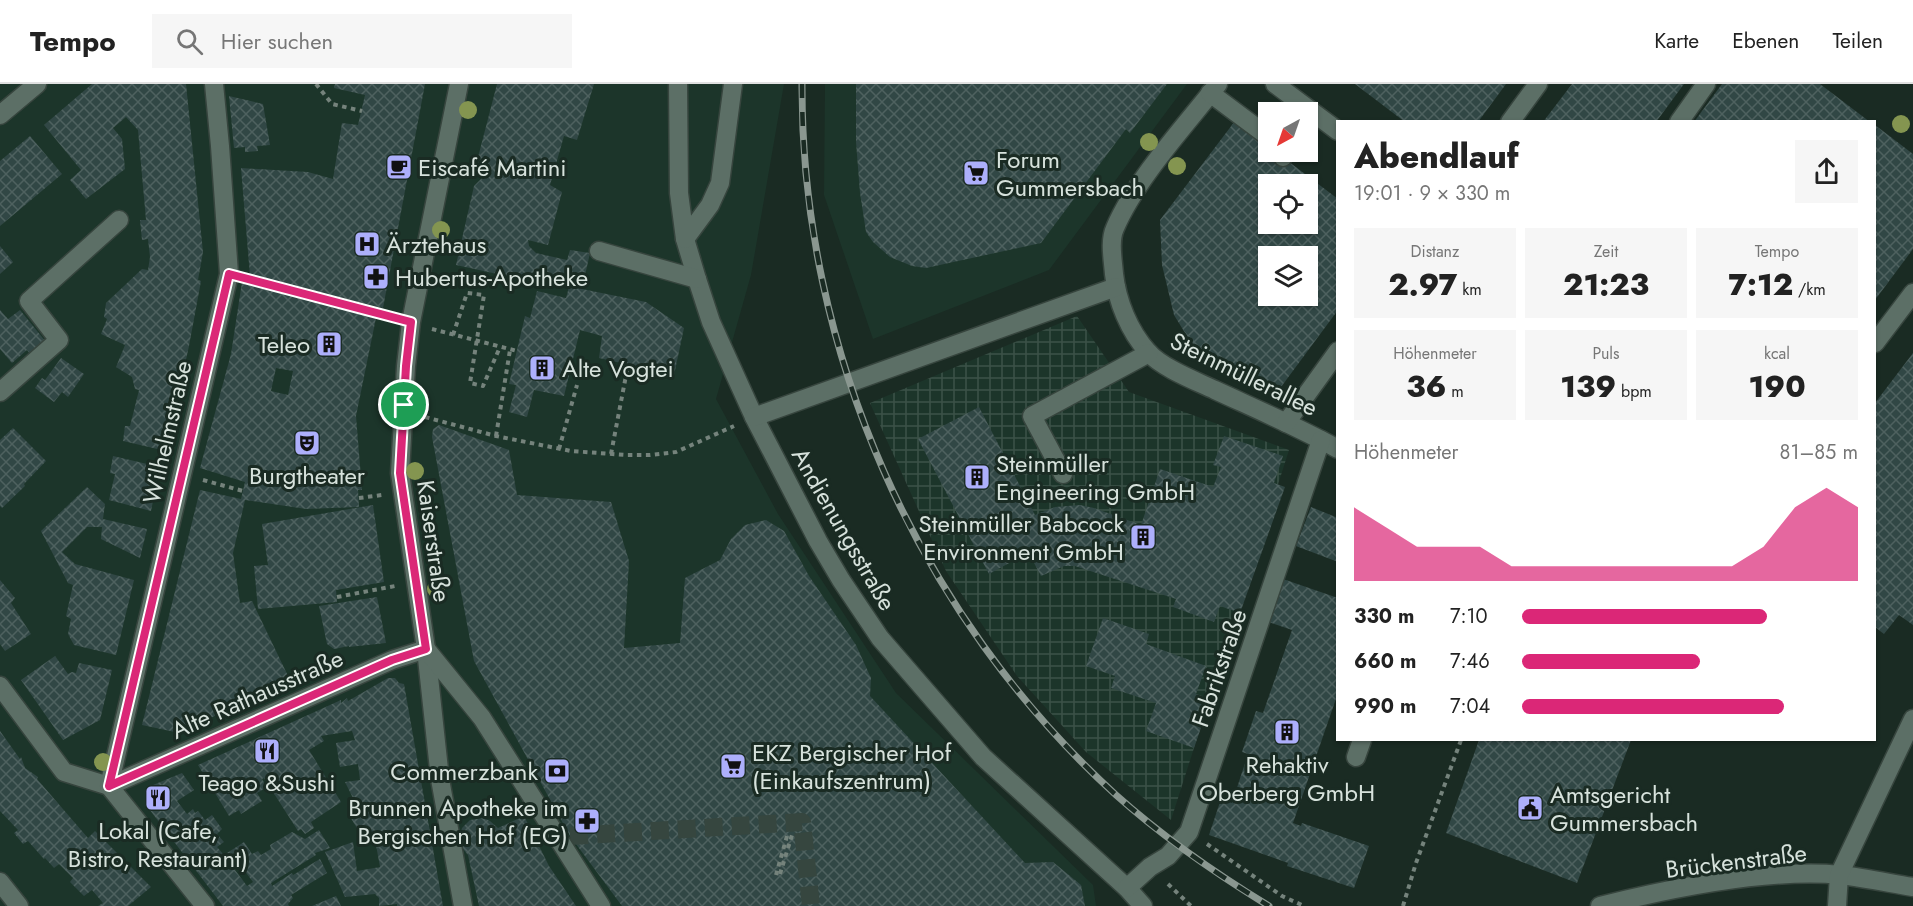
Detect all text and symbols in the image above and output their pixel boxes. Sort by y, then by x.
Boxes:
search box [152,14,572,68]
text: Tempo [30,21,116,62]
icon: search [173,25,206,58]
text: Hier suchen [221,25,333,57]
text: Karte [1654,26,1699,56]
text: Ebenen [1732,26,1799,56]
text: Teilen [1832,26,1883,56]
north arrow [1258,102,1318,162]
map controls [1258,102,1318,306]
text: Abendlauf [1354,133,1519,180]
button: share [1795,140,1858,203]
place label: Forum Gummersbach [996,142,1144,205]
place label: Eiscafé Martini [418,150,567,185]
cafe icon: Eiscafé Martini [384,152,414,182]
supermarket icon: Forum Gummersbach [961,158,991,188]
button: locate [1258,174,1318,234]
text: 19:01 · 9 × 330 m [1354,179,1510,208]
place label: Ärztehaus [386,227,486,262]
hospital icon: Ärztehaus [352,229,382,259]
text: Distanz [1411,240,1459,263]
text: Zeit [1594,240,1618,263]
text: Tempo [1755,240,1799,263]
button: layers [1258,246,1318,306]
place label: Hubertus-Apotheke [395,260,588,295]
pharmacy icon: Hubertus-Apotheke [361,262,391,292]
text: 2.97 [1388,263,1457,306]
text: 21:23 [1563,263,1649,306]
text: 7:12 [1728,263,1793,306]
text: km [1457,278,1482,301]
text: /km [1793,278,1826,301]
street label: Steinmüllerallee [1164,323,1324,425]
place label: Teleo [258,327,310,362]
building icon: Teleo [314,329,344,359]
text: Höhenmeter [1393,342,1477,365]
text: Puls [1593,342,1619,365]
text: kcal [1764,342,1790,365]
place label: Alte Vogtei [562,351,674,386]
building icon: Alte Vogtei [527,353,557,383]
street label: Wilhelmstraße [134,357,200,507]
text: 36 [1406,365,1446,408]
text: 139 [1560,365,1616,408]
text: 190 [1748,365,1806,408]
pin [378,379,429,430]
text: m [1446,380,1464,403]
text: bpm [1616,380,1652,403]
icon: arrive [387,388,420,421]
theatre icon: Burgtheater [292,428,322,458]
text: Höhenmeter [1354,438,1458,467]
text: 81–85 m [1779,438,1858,467]
street label: Andienungsstraße [783,441,905,617]
place label: Steinmüller Engineering GmbH [996,446,1195,509]
place label: Burgtheater [249,458,366,493]
building icon: Steinmüller Engineering GmbH [962,462,992,492]
street label: Kaiserstraße [408,478,460,604]
place label: Steinmüller Babcock Environment GmbH [919,506,1124,569]
building icon: Steinmüller Babcock Environment GmbH [1128,522,1158,552]
text: 330 m [1354,602,1414,631]
text: 7:10 [1450,602,1488,631]
street label: Fabrikstraße [1182,604,1256,732]
street label: Alte Rathausstraße [165,640,349,748]
text: 660 m [1354,647,1416,676]
text: 7:46 [1450,647,1490,676]
text: 990 m [1354,692,1416,721]
text: 7:04 [1450,692,1490,721]
building icon: Rehaktiv Oberberg GmbH [1272,717,1302,747]
place label: EKZ Bergischer Hof (Einkaufszentrum) [752,735,952,798]
restaurant icon: Teago &Sushi [252,736,282,766]
place label: Rehaktiv Oberberg GmbH [1199,747,1375,810]
supermarket icon: EKZ Bergischer Hof (Einkaufszentrum) [718,751,748,781]
place label: Commerzbank [390,754,538,789]
bank icon: Commerzbank [542,756,572,786]
place label: Teago &Sushi [198,765,336,800]
place label: Amtsgericht Gummersbach [1550,777,1698,840]
restaurant icon: Lokal (Cafe, Bistro, Restaurant) [143,783,173,813]
place label: Brunnen Apotheke im Bergischen Hof (EG) [348,790,568,853]
public building icon: Amtsgericht Gummersbach [1515,793,1545,823]
pharmacy icon: Brunnen Apotheke im Bergischen Hof (EG) [572,806,602,836]
place label: Lokal (Cafe, Bistro, Restaurant) [68,813,248,876]
street label: Brückenstraße [1663,835,1809,887]

